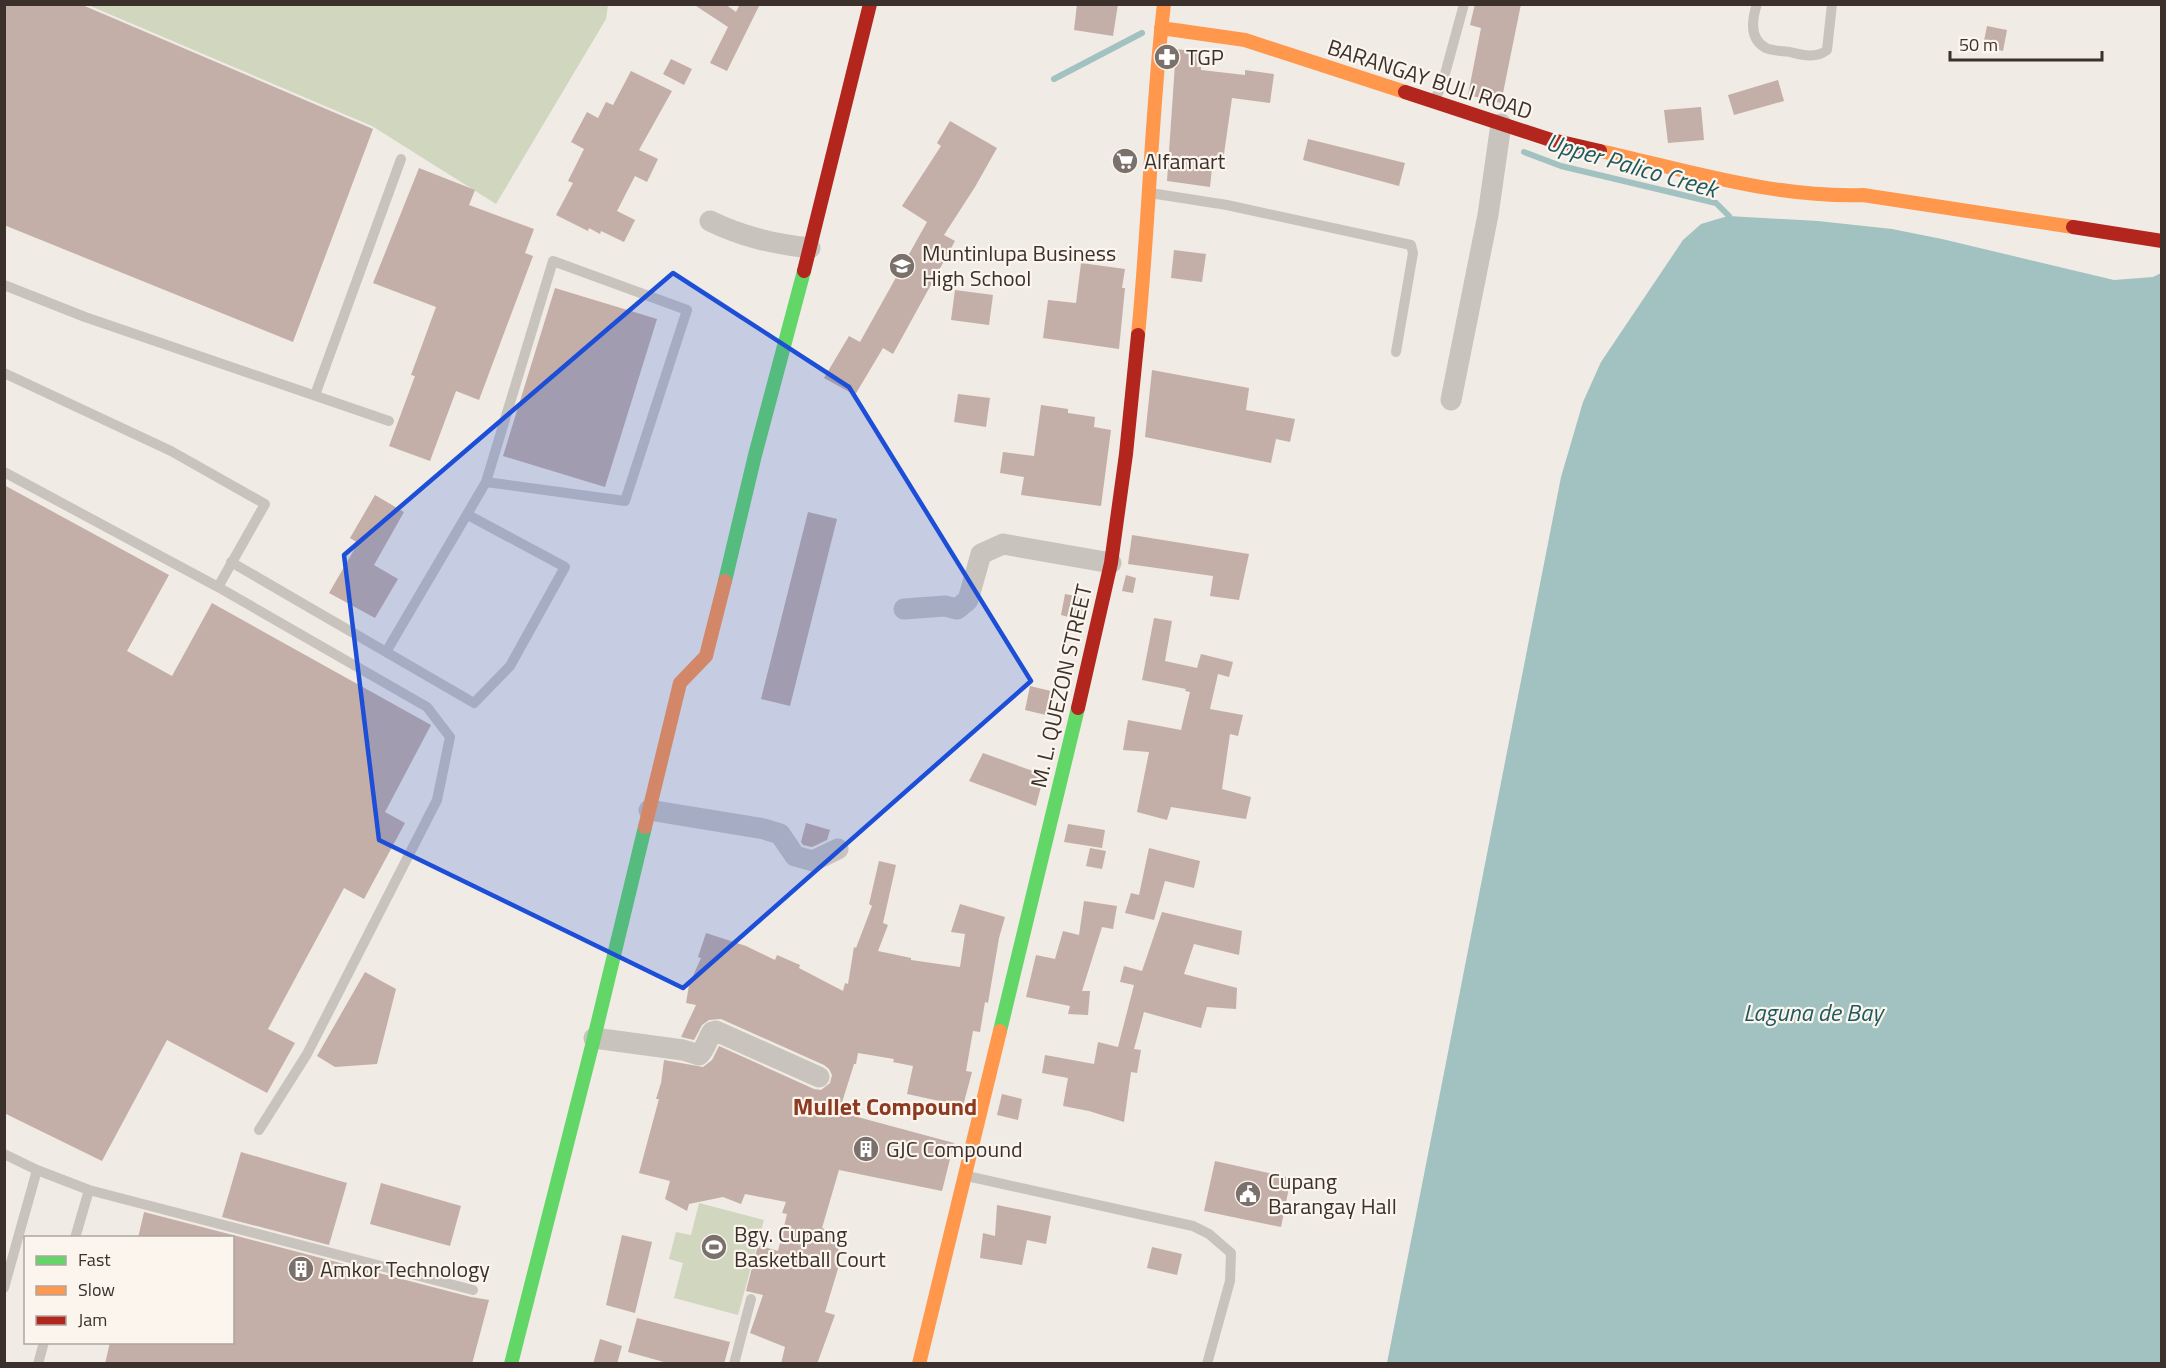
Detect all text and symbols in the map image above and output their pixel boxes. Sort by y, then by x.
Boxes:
scale bar [1950,24,2102,62]
street label: BARANGAY BULI ROAD [1323,30,1537,128]
text: 50 m [1959,31,1998,58]
place label: TGP [1186,40,1224,74]
pharmacy icon: TGP [1152,42,1182,72]
water label: Upper Palico Creek [1542,123,1725,207]
place label: Alfamart [1144,144,1226,178]
supermarket icon: Alfamart [1110,146,1140,176]
place label: Muntinlupa Business High School [922,236,1116,295]
school or university icon: Muntinlupa Business High School [887,251,917,281]
street label: M. L. QUEZON STREET [1021,580,1101,791]
water label: Laguna de Bay [1743,994,1886,1030]
district label: Mullet Compound [793,1088,977,1124]
place label: GJC Compound [886,1132,1023,1166]
building icon: GJC Compound [851,1134,881,1164]
place label: Cupang Barangay Hall [1268,1164,1397,1223]
public building icon: Cupang Barangay Hall [1233,1179,1263,1209]
place label: Bgy. Cupang Basketball Court [734,1217,886,1276]
sports icon: Bgy. Cupang Basketball Court [699,1232,729,1262]
legend [24,1236,234,1344]
text: Fast [78,1246,111,1273]
place label: Amkor Technology [320,1252,490,1286]
building icon: Amkor Technology [286,1254,316,1284]
text: Slow [78,1276,115,1303]
text: Jam [78,1306,107,1333]

